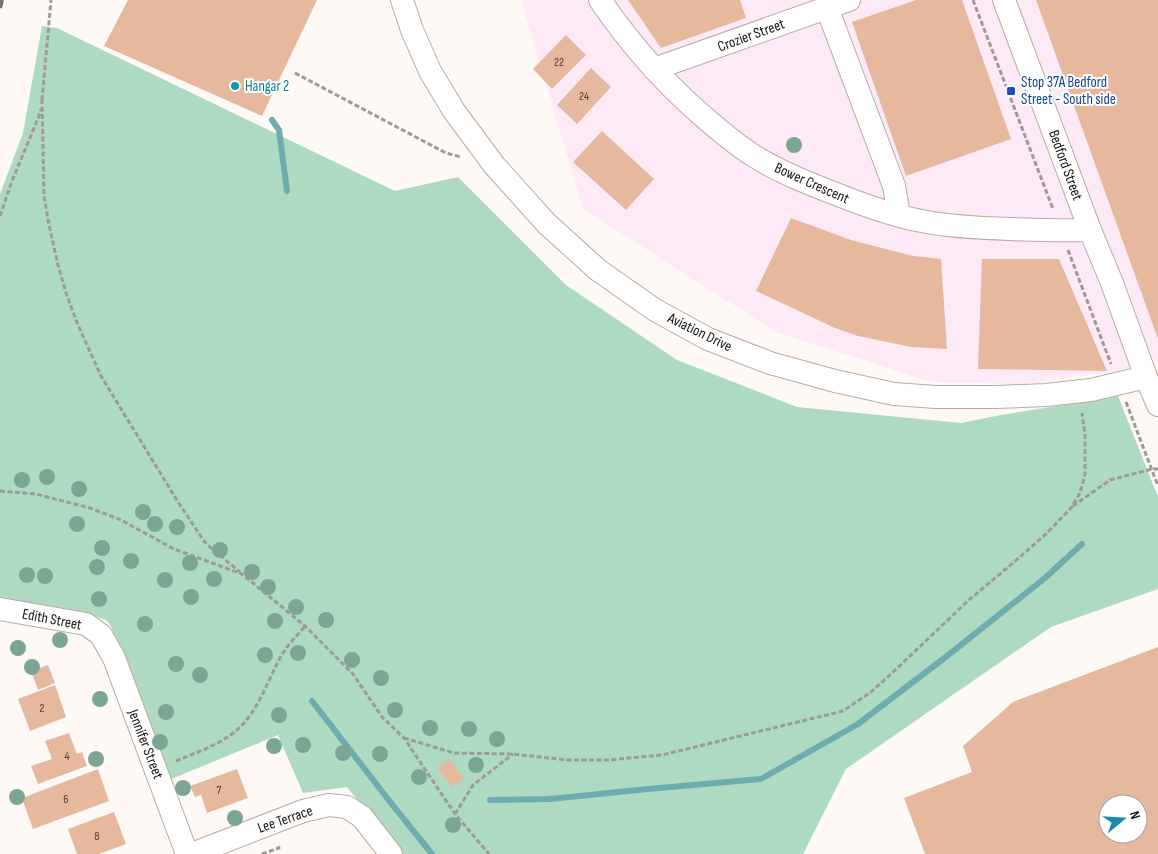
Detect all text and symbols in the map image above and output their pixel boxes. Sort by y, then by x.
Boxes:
street label: Crozier Street [715,14,788,56]
house number: 22 [554,55,564,70]
place label: Stop 37A Bedford Street - South side [1021,73,1116,109]
place label: Hangar 2 [245,77,289,96]
marker: Hangar 2 [229,80,241,92]
marker: Stop 37A Bedford Street - South side [1005,85,1017,97]
house number: 24 [579,89,589,104]
street label: Bedford Street [1044,127,1087,203]
street label: Bower Crescent [772,159,852,209]
street label: Aviation Drive [664,308,735,356]
street label: Edith Street [21,604,84,635]
house number: 2 [40,701,45,716]
street label: Jennifer Street [123,706,168,782]
house number: 4 [64,749,70,764]
house number: 7 [217,783,222,798]
house number: 6 [63,792,69,807]
north arrow [1098,794,1148,844]
street label: Lee Terrace [255,801,315,838]
text: N [1126,809,1144,821]
house number: 8 [94,829,100,844]

